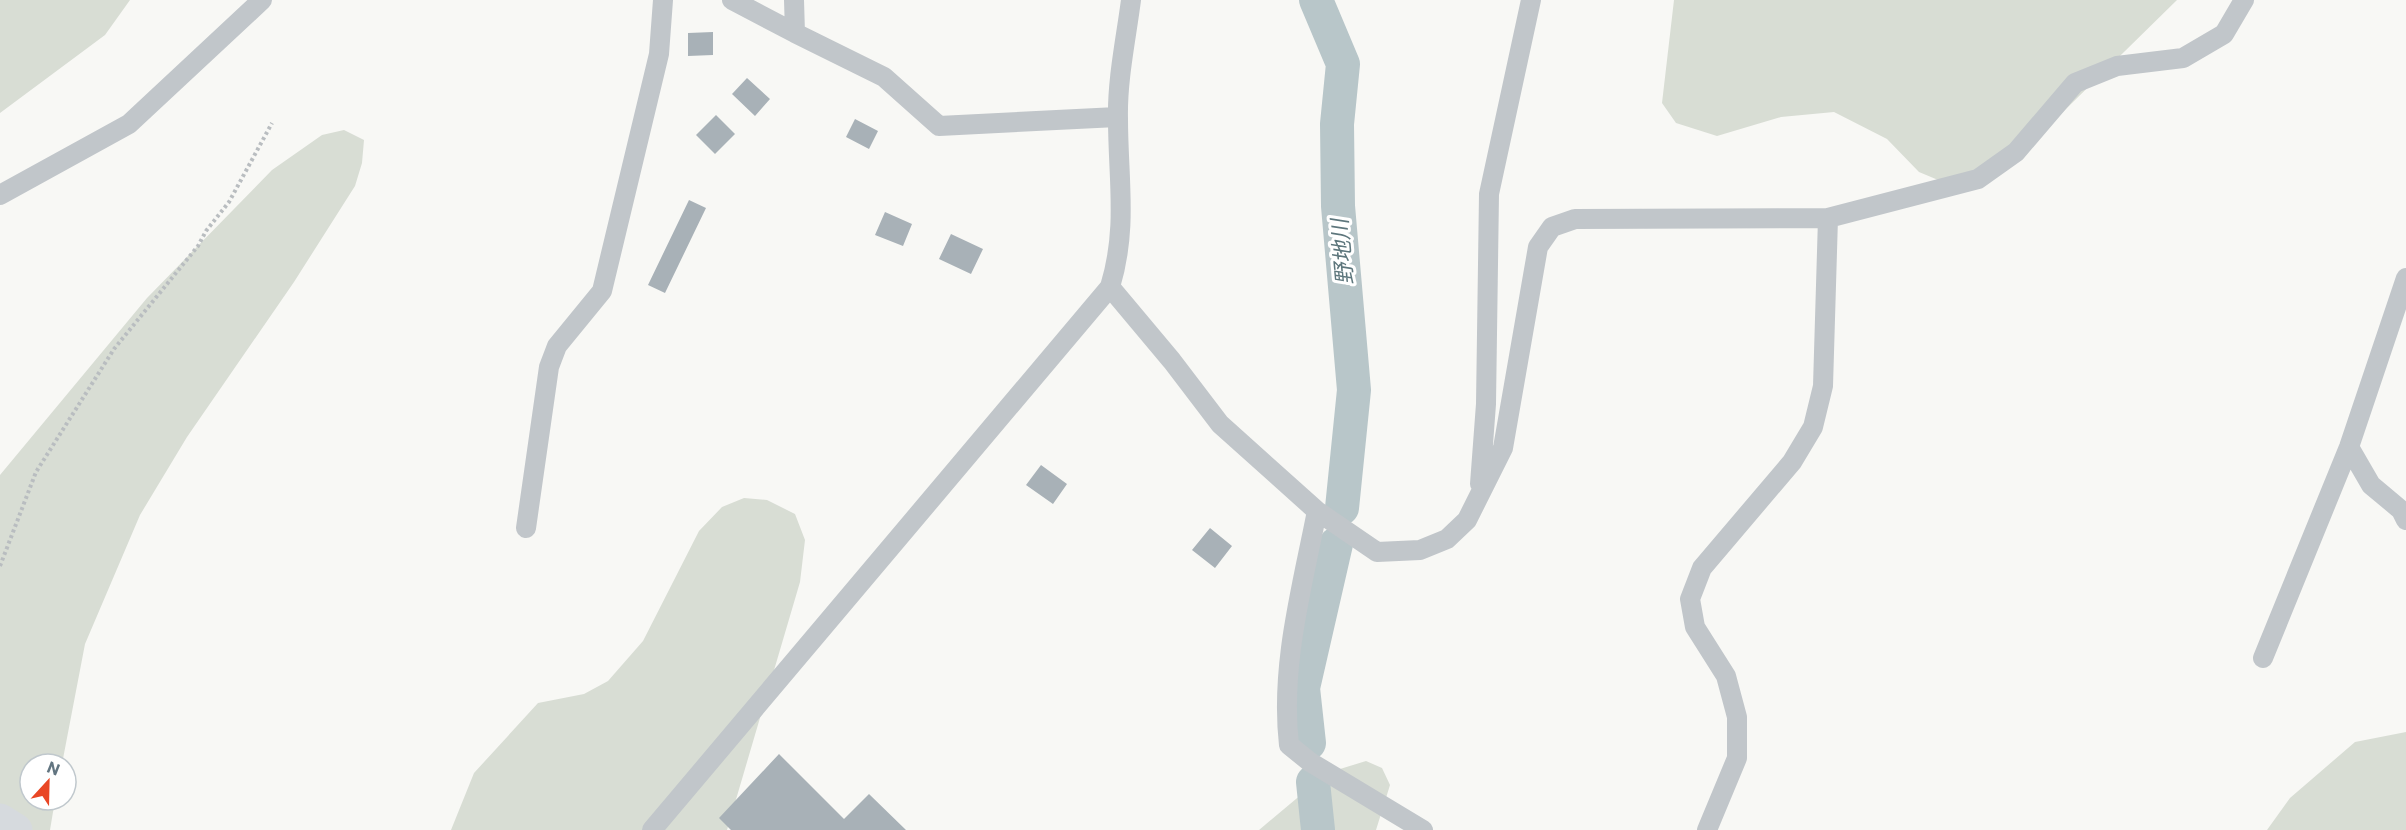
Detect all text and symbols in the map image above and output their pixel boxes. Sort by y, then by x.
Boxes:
water label: 野地川 [1325,216,1358,286]
north arrow [18,752,78,812]
text: N [45,757,63,779]

